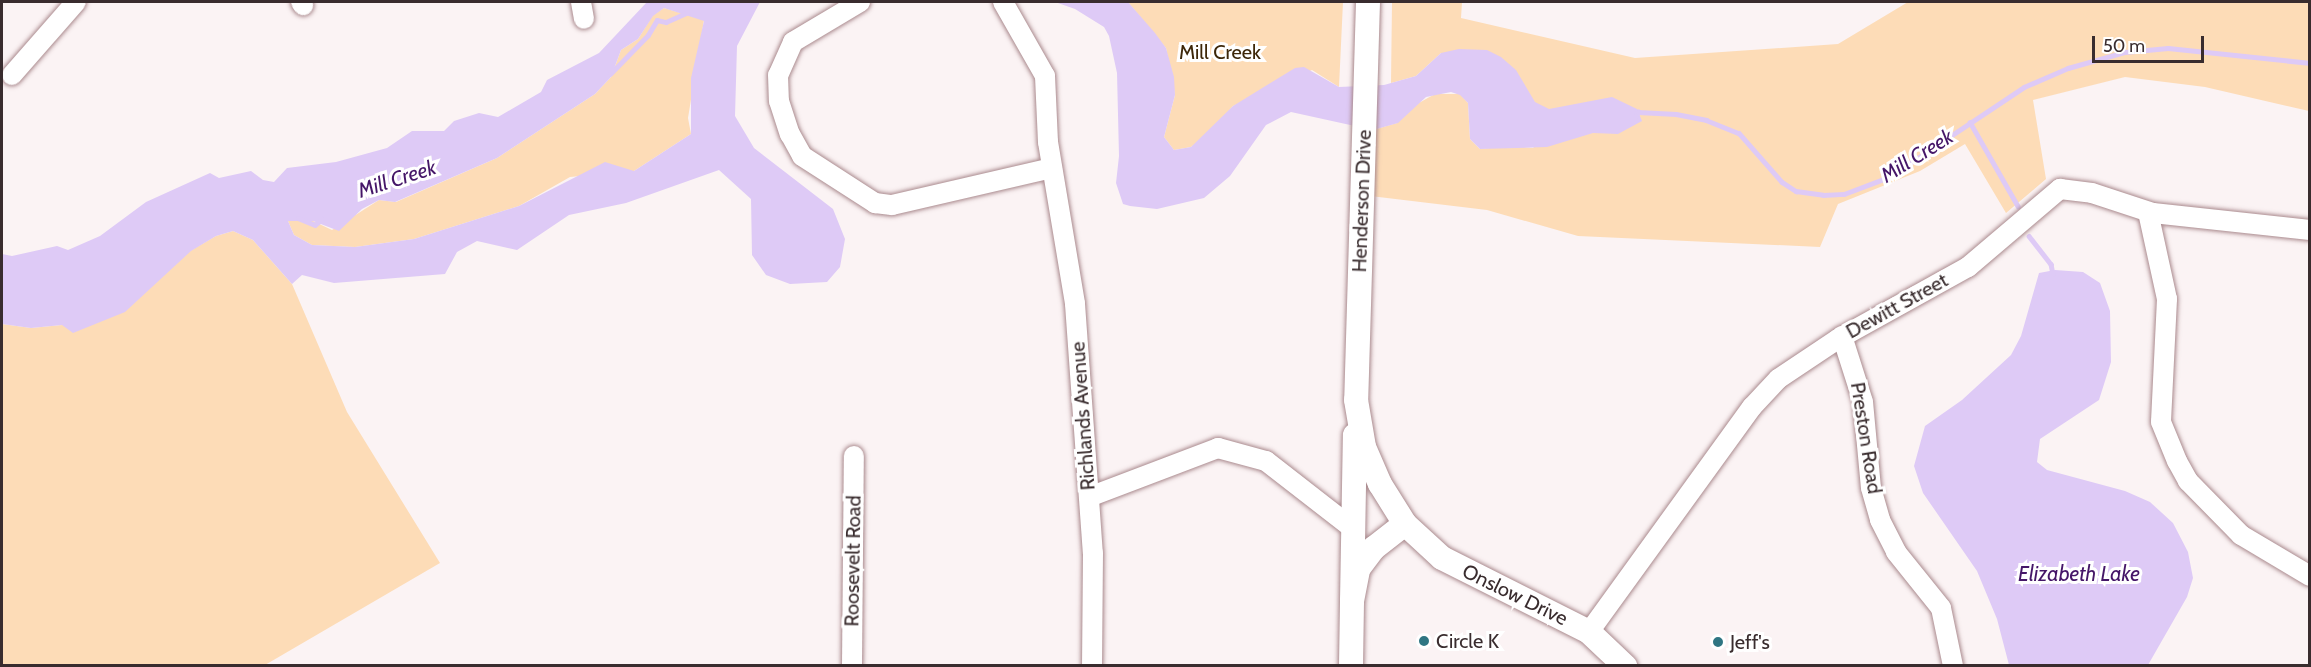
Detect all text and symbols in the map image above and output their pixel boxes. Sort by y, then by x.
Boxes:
scale bar [2095,24,2208,62]
text: 50 m [2103,35,2145,57]
park label: Mill Creek [1179,40,1261,64]
water label: Mill Creek [1876,124,1958,188]
street label: Henderson Drive [1348,129,1376,273]
water label: Mill Creek [355,155,439,203]
street label: Dewitt Street [1842,268,1952,344]
street label: Richlands Avenue [1066,341,1100,491]
street label: Preston Road [1845,381,1887,495]
street label: Roosevelt Road [840,495,866,627]
street label: Onslow Drive [1458,559,1572,631]
water label: Elizabeth Lake [2018,561,2140,587]
place label: Circle K [1436,629,1499,653]
place label: Jeff's [1730,630,1770,654]
marker: Circle K [1417,634,1431,648]
marker: Jeff's [1711,635,1725,649]

